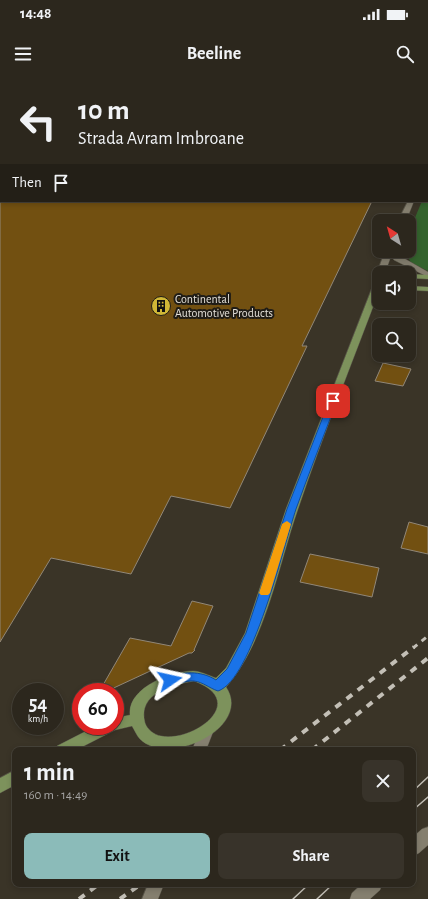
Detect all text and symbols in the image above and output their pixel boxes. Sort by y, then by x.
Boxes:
text: 14:48 [20,6,51,21]
icon: menu [12,43,34,65]
icon: search [394,43,416,65]
text: Beeline [187,45,241,63]
icon: left [12,96,64,148]
text: 10 m [78,97,130,125]
text: Strada Avram Imbroane [78,130,244,148]
icon: arrive [50,172,72,194]
text: Then [12,175,42,190]
north arrow [372,214,416,258]
map controls [372,214,416,362]
button: sound [372,266,416,310]
place label: Continental Automotive Products [175,293,273,319]
building icon: Continental Automotive Products [150,295,172,317]
button: search [372,318,416,362]
pin [316,384,350,418]
icon: arrive [322,390,344,412]
position arrow [149,659,191,701]
speed limit sign: 60 [72,683,124,735]
text: 54 [29,694,47,714]
text: km/h [28,714,48,724]
button: close [362,760,404,802]
text: 1 min [24,761,75,785]
text: 160 m · 14:49 [24,789,87,802]
button: Exit [24,833,210,879]
button: Share [218,833,404,879]

